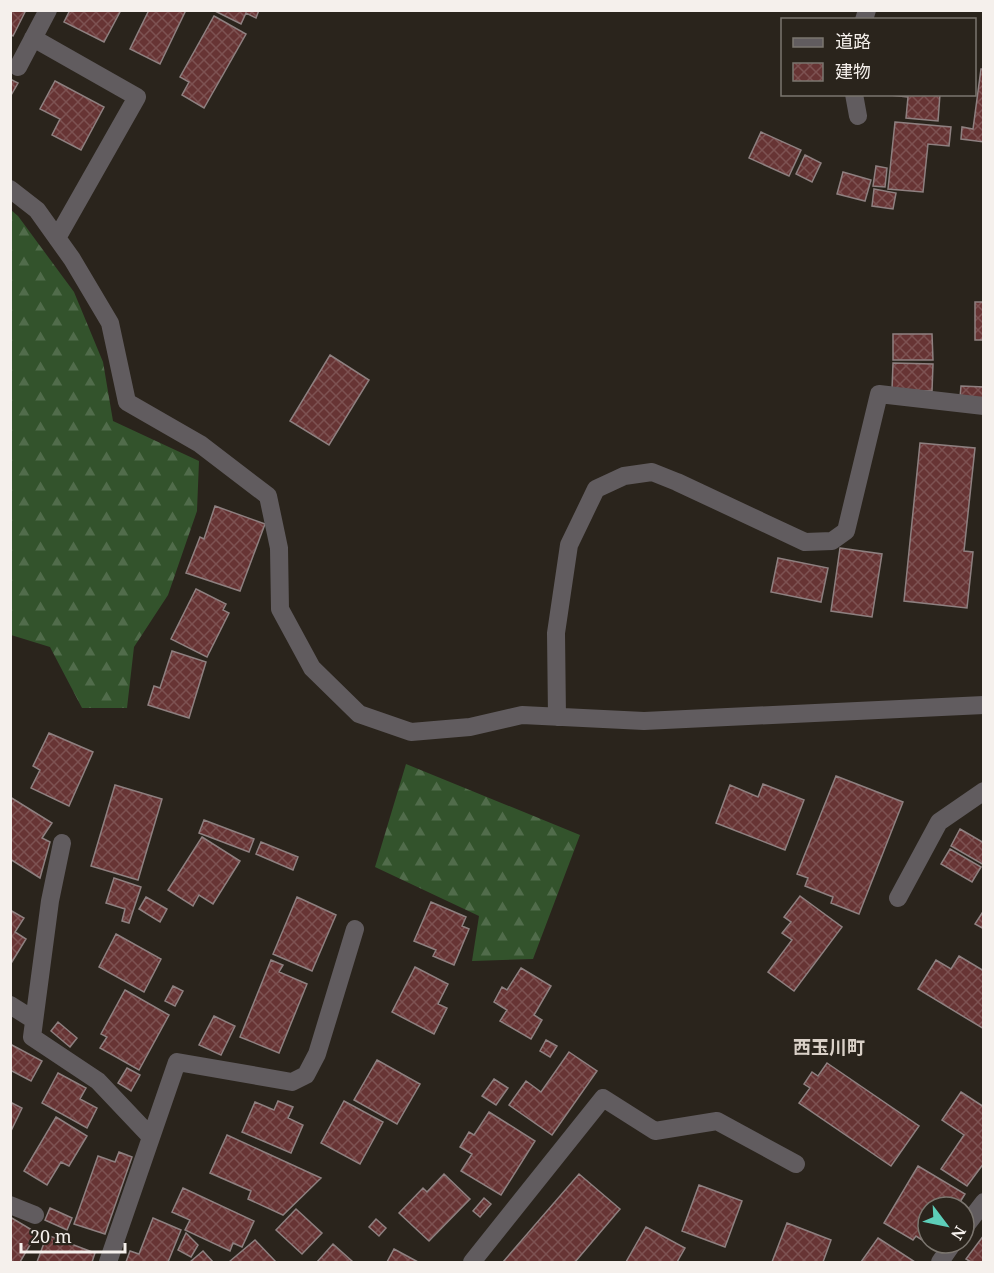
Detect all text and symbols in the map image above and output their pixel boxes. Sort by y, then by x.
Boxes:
legend [781,18,976,96]
text: 道路 [835,29,871,53]
text: 建物 [835,59,871,83]
district label: 西玉川町 [793,1035,865,1059]
north arrow [916,1195,976,1255]
scale bar [21,1216,124,1254]
text: N [946,1222,971,1244]
text: 20 m [30,1224,72,1248]

